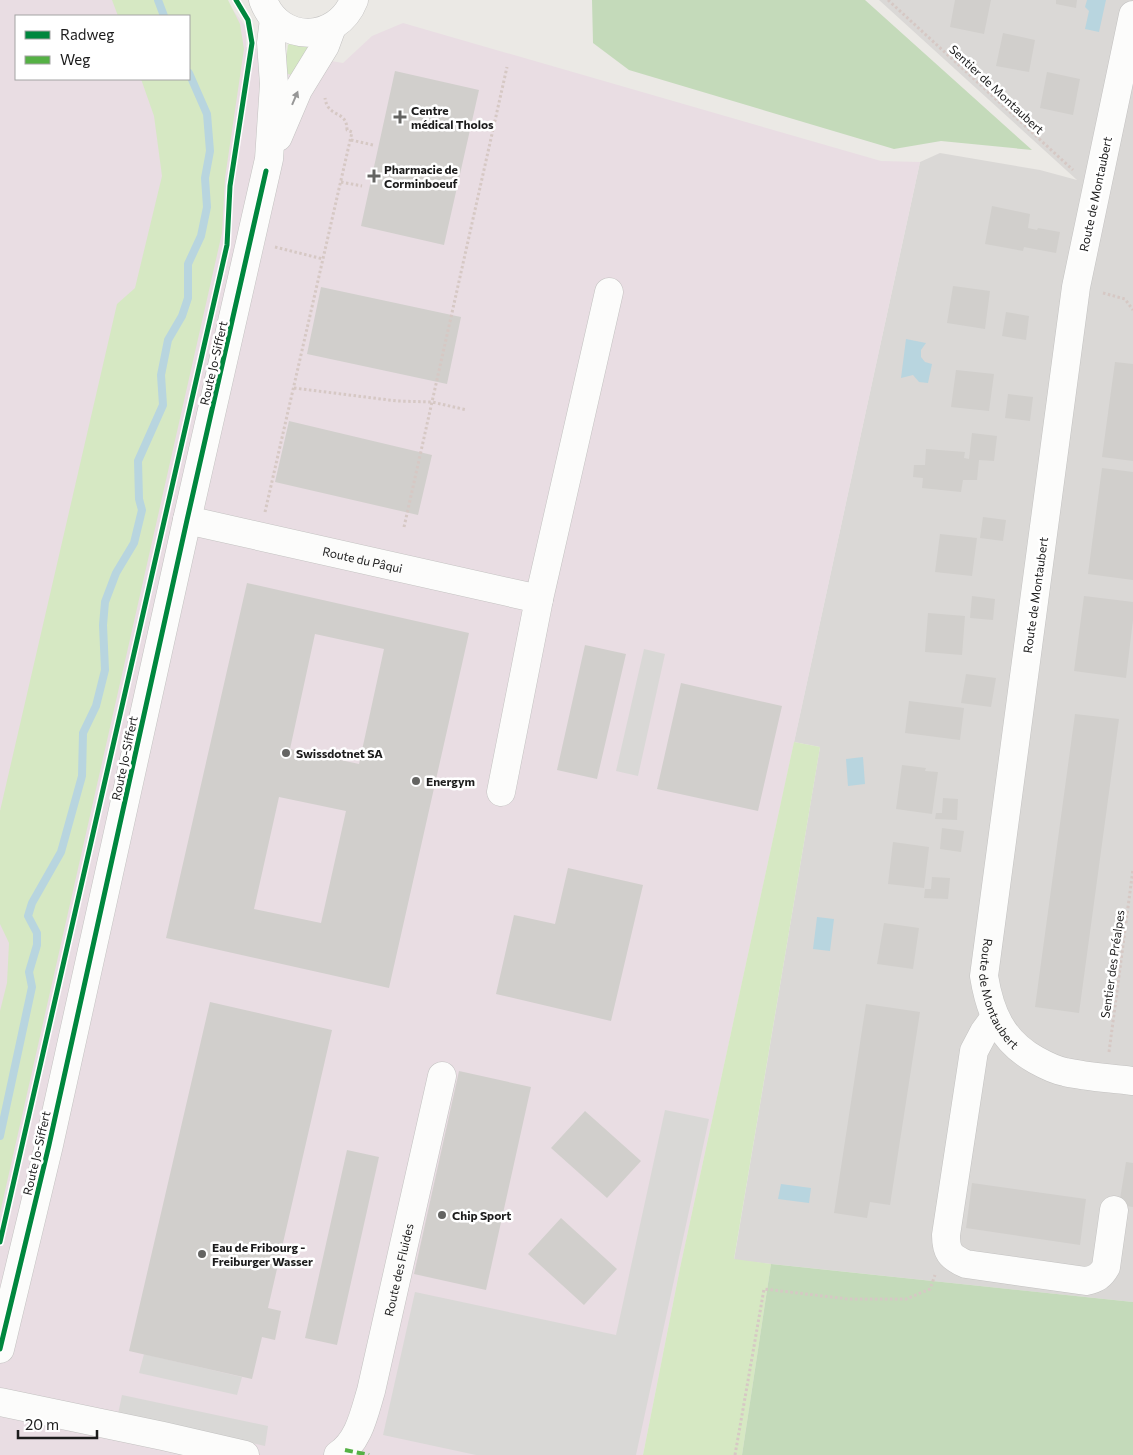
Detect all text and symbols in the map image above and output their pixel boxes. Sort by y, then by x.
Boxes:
legend [15,15,190,80]
text: Radweg [60,25,114,43]
street label: Sentier de Montaubert [947,42,1047,136]
text: Weg [60,50,90,68]
one-way arrow [291,91,299,105]
place label: Centre médical Tholos [411,103,494,131]
marker: Centre médical Tholos [393,110,407,124]
street label: Route de Montaubert [1076,135,1114,253]
place label: Pharmacie de Corminboeuf [384,162,458,190]
marker: Pharmacie de Corminboeuf [368,170,380,182]
street label: Route Jo-Siffert [197,320,230,407]
street label: Route de Montaubert [1020,536,1050,654]
street label: Route du Pâqui [321,544,404,575]
street label: Route Jo-Siffert [108,715,141,802]
place label: Swissdotnet SA [296,746,383,760]
marker: Swissdotnet SA [280,747,292,759]
place label: Energym [426,774,475,788]
marker: Energym [410,775,422,787]
street label: Sentier des Préalpes [1097,909,1127,1019]
street label: Route de Montaubert [977,938,1022,1052]
street label: Route Jo-Siffert [20,1110,53,1197]
place label: Chip Sport [452,1208,511,1222]
marker: Chip Sport [436,1209,448,1221]
street label: Route des Fluides [381,1222,416,1317]
place label: Eau de Fribourg - Freiburger Wasser [212,1240,313,1268]
marker: Eau de Fribourg - Freiburger Wasser [196,1248,208,1260]
scale bar [18,1408,96,1440]
text: 20 m [25,1415,59,1433]

